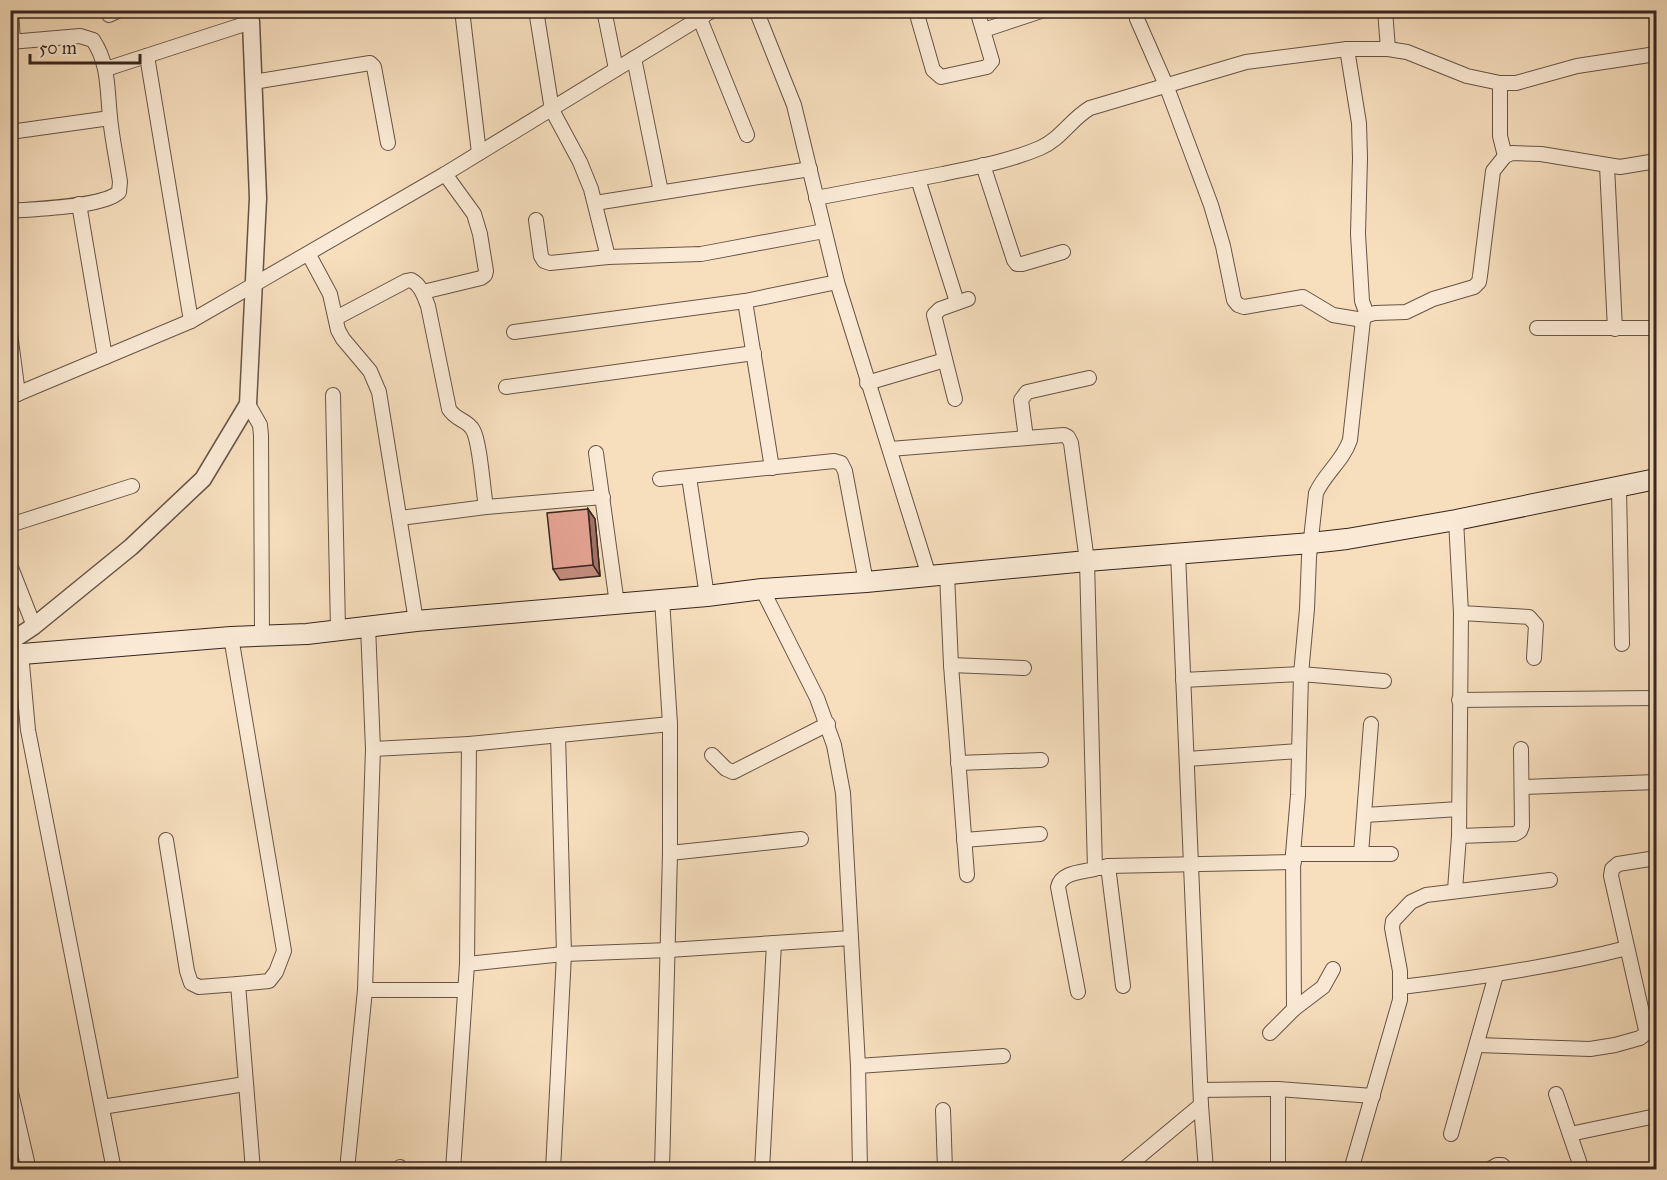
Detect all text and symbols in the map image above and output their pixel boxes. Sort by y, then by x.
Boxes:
scale bar [30,27,140,65]
text: 50 m [39,37,77,59]

